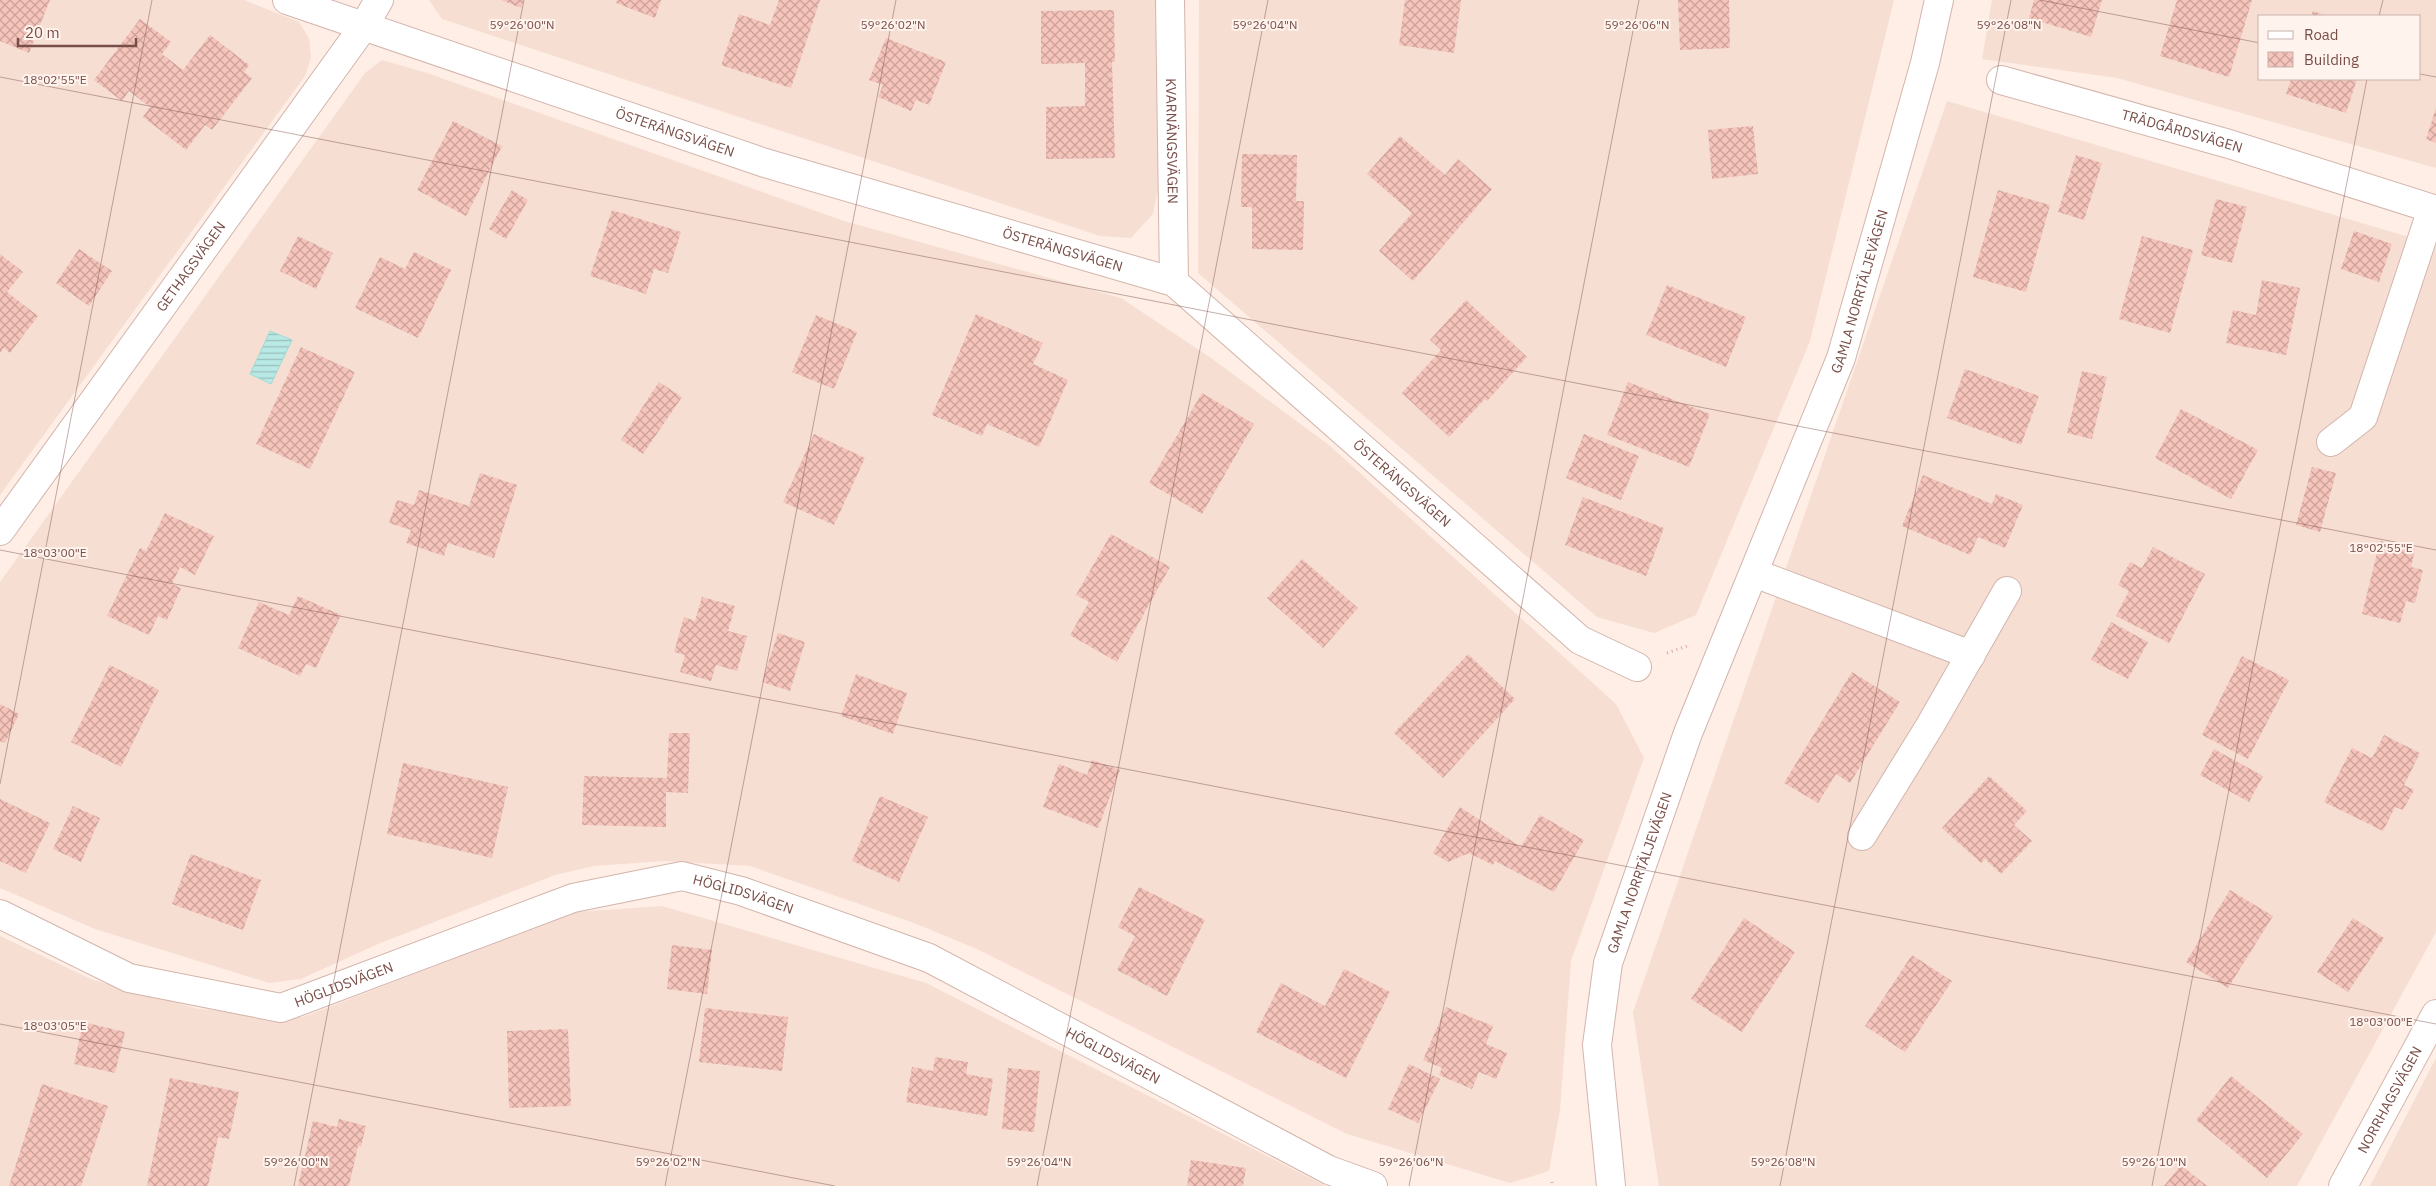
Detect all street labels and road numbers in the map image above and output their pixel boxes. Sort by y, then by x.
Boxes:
street label: KVARNÄNGSVÄGEN [1162,78,1182,204]
street label: ÖSTERÄNGSVÄGEN [613,104,737,161]
street label: TRÄDGÅRDSVÄGEN [2119,105,2245,157]
street label: GAMLA NORRTÄLJEVÄGEN [1827,207,1892,376]
street label: GETHAGSVÄGEN [152,218,229,315]
street label: ÖSTERÄNGSVÄGEN [1000,224,1125,276]
street label: ÖSTERÄNGSVÄGEN [1349,435,1455,531]
street label: GAMLA NORRTÄLJEVÄGEN [1603,790,1676,956]
street label: HÖGLIDSVÄGEN [691,870,796,918]
street label: HÖGLIDSVÄGEN [292,958,396,1011]
street label: HÖGLIDSVÄGEN [1063,1023,1163,1088]
street label: NORRHAGSVÄGEN [2353,1043,2426,1156]

